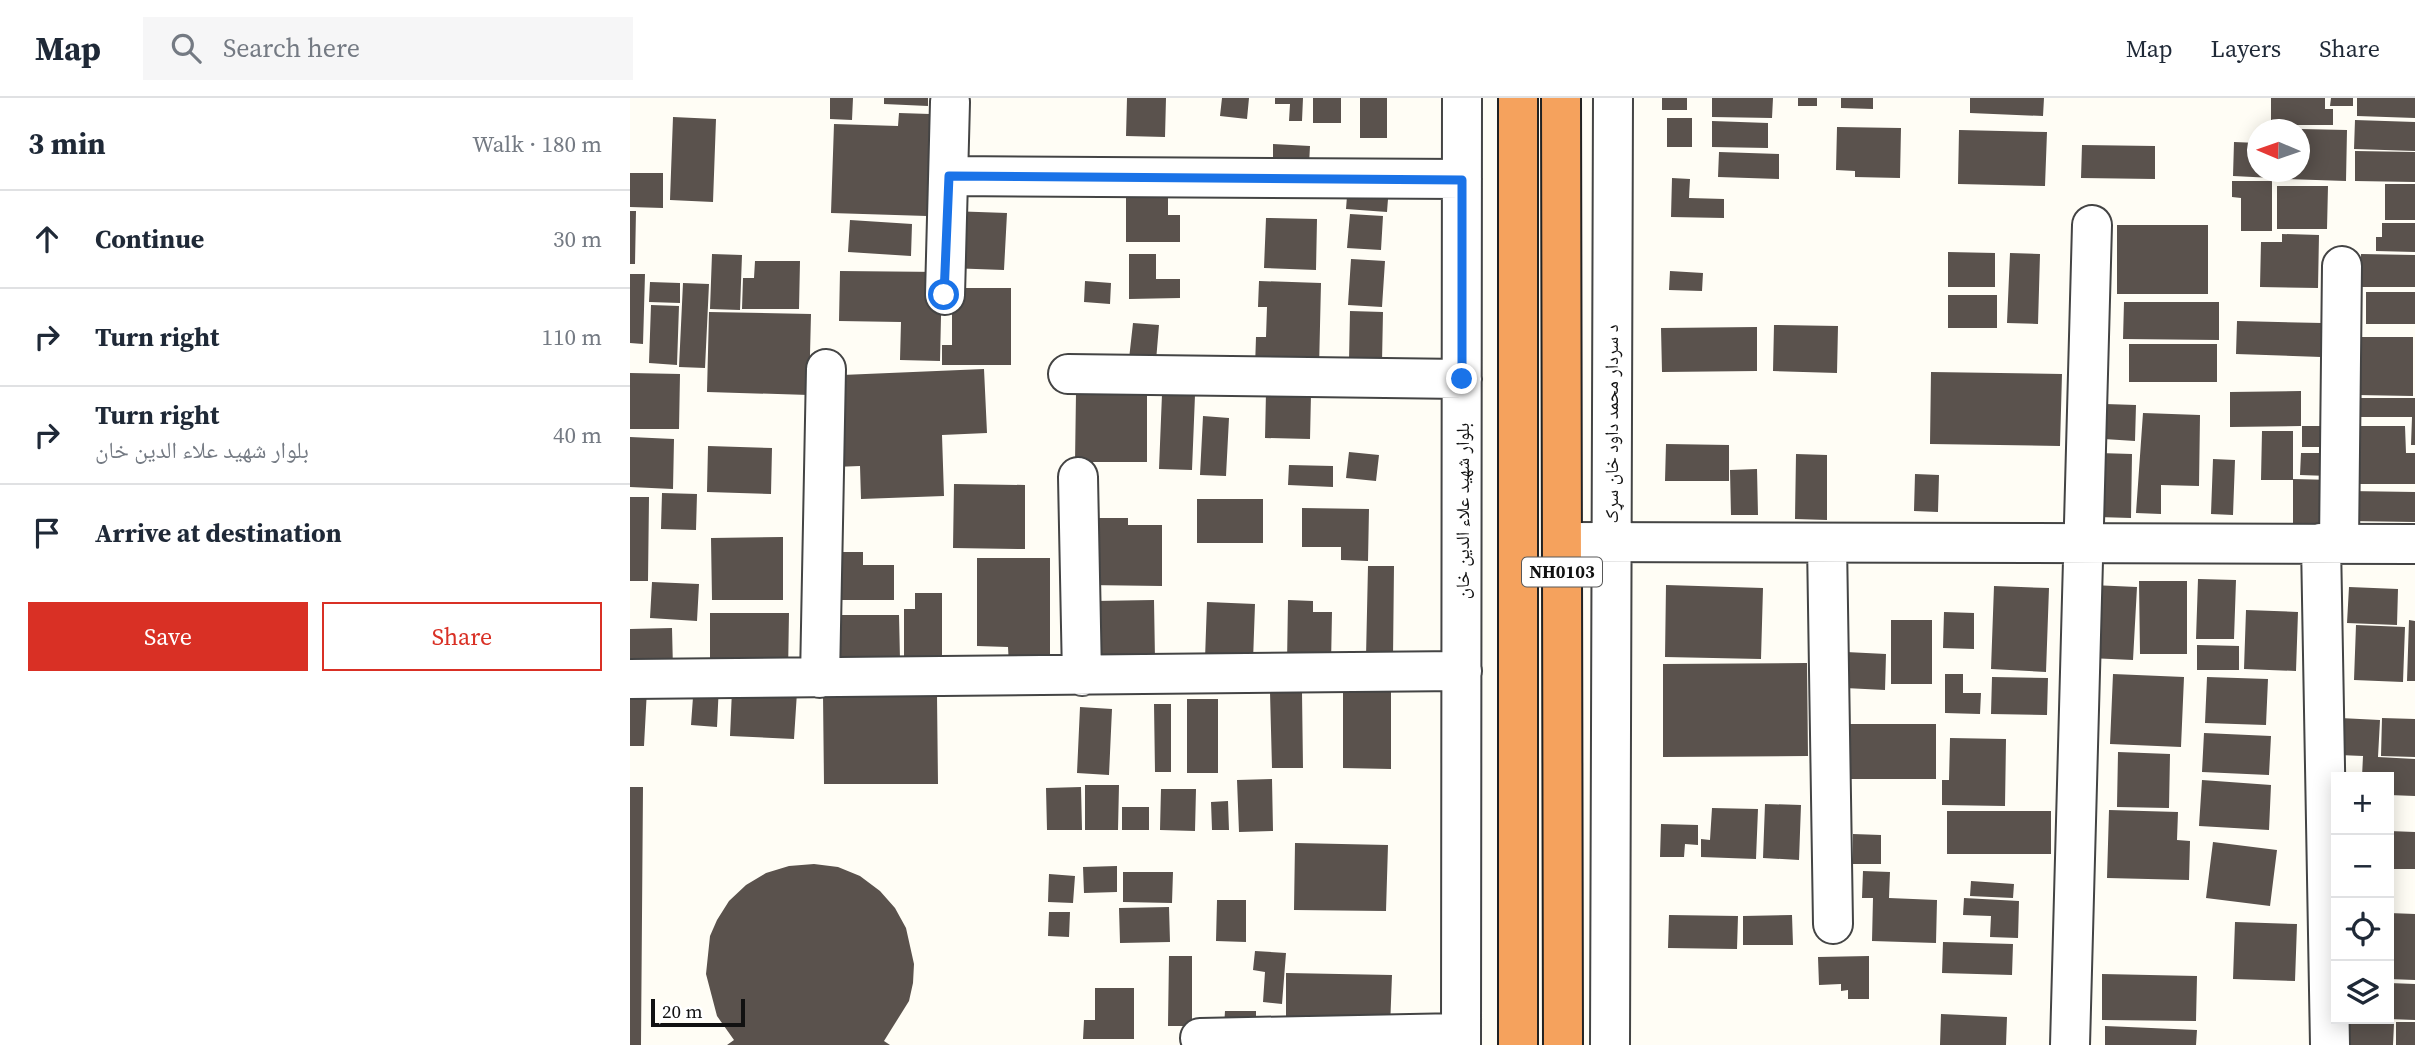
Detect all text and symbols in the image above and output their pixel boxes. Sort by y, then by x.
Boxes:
search box [143,17,633,80]
text: Map [35,26,101,71]
icon: search [167,29,205,67]
text: Search here [223,30,360,66]
text: Map [2126,32,2173,65]
text: Layers [2211,32,2281,65]
text: Share [2319,32,2380,65]
north arrow [2247,119,2310,182]
text: 3 min [28,123,106,164]
text: Walk · 180 m [472,128,602,160]
icon: ahead [28,220,66,258]
text: Continue [95,221,204,257]
text: 30 m [553,223,602,255]
route start [928,279,959,310]
icon: right [28,318,66,356]
text: Turn right [95,319,219,355]
text: 110 m [541,321,602,353]
street label: د سردار محمد داود خان سړک [1598,324,1624,524]
route end [1446,363,1477,394]
text: Turn right [95,397,219,433]
icon: right [28,416,66,454]
text: 40 m [553,419,602,451]
street label: بلوار شهید علاء الدین خان [1449,423,1475,599]
text: بلوار شهید علاء الدین خان [95,434,309,466]
icon: arrive [28,514,66,552]
text: Arrive at destination [95,515,342,551]
road number: NH0103 [1522,558,1602,586]
button: Save [28,602,308,671]
button: Share [322,602,602,671]
map controls [2331,772,2394,1024]
button: + [2331,772,2394,835]
button: − [2331,835,2394,898]
button: locate [2331,898,2394,961]
button: layers [2331,961,2394,1024]
scale bar [651,996,746,1028]
text: 20 m [662,998,703,1024]

